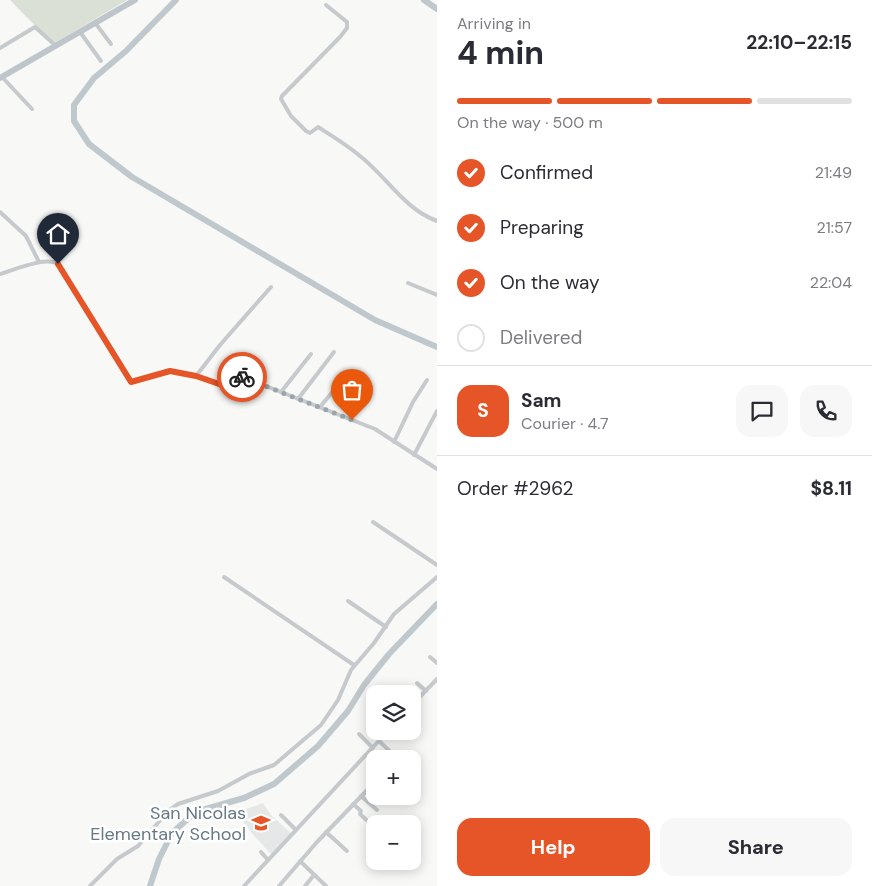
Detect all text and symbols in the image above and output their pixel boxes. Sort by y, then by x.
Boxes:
text: Arriving in [457,13,531,34]
text: 22:10–22:15 [746,30,852,55]
text: 4 min [457,32,544,74]
text: On the way · 500 m [457,112,603,133]
icon: check [457,159,485,187]
text: Confirmed [500,160,593,185]
text: 21:49 [815,162,852,183]
pin [37,213,79,264]
icon: check [457,214,485,242]
text: Preparing [500,215,584,240]
text: 21:57 [817,217,852,238]
icon: home [44,220,72,248]
icon: check [457,269,485,297]
text: On the way [500,270,600,295]
text: 22:04 [810,272,852,293]
text: Delivered [500,325,582,350]
courier [217,352,267,402]
icon: bike [228,363,256,391]
pin [331,369,373,420]
icon: bag [338,376,366,404]
button: chat [736,385,788,437]
button: phone [800,385,852,437]
text: Sam [521,388,562,413]
text: S [477,398,489,423]
text: Courier · 4.7 [521,413,609,434]
text: Order #2962 [457,476,574,501]
text: $8.11 [811,476,852,501]
map controls [366,685,421,870]
button: layers [366,685,421,740]
button: + [366,750,421,805]
place label: San Nicolas Elementary School [90,801,246,846]
school or university icon: San Nicolas Elementary School [250,812,272,834]
button: − [366,815,421,870]
button: Help [457,818,650,876]
button: Share [660,818,852,876]

